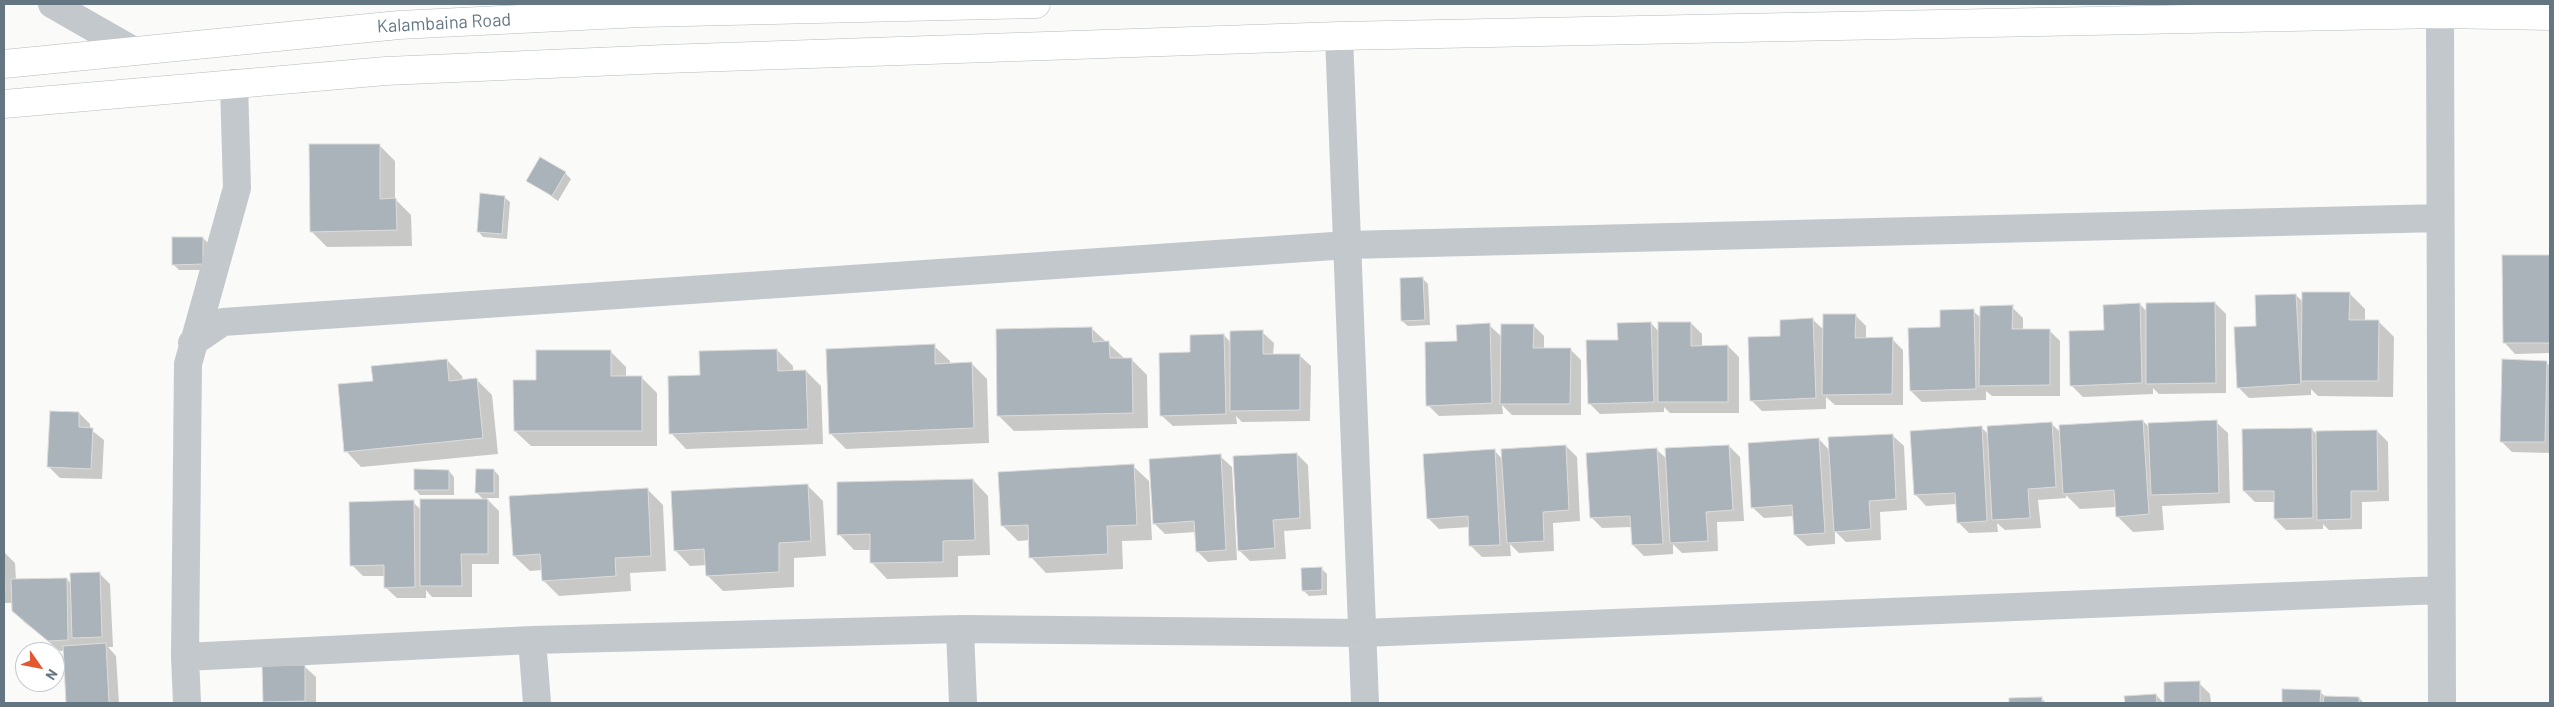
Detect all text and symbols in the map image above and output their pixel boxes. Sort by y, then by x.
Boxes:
street label: Kalambaina Road [376,9,512,37]
north arrow [15,642,65,692]
text: N [42,666,62,683]

